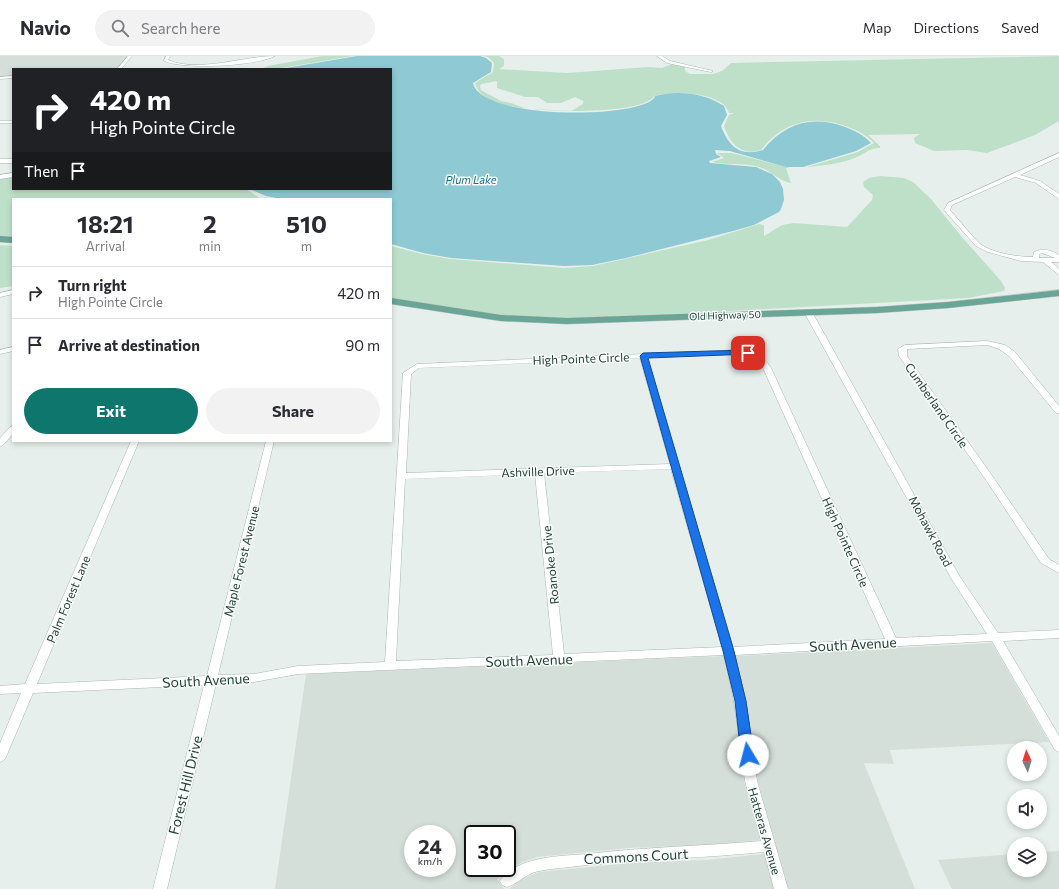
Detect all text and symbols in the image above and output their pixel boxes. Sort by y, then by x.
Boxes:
search box [95,10,375,46]
text: Navio [20,16,71,39]
icon: search [109,17,131,39]
text: Search here [141,19,220,37]
text: Map [863,19,892,36]
text: Directions [914,19,979,36]
text: Saved [1001,19,1039,36]
text: 420 m [90,82,171,116]
icon: right [24,84,76,136]
text: High Pointe Circle [90,116,235,138]
icon: arrive [67,160,89,182]
text: Then [24,162,59,180]
water label: Plum Lake [445,173,497,186]
text: 18:21 [77,209,134,238]
text: 2 [203,209,217,238]
text: 510 [286,209,327,238]
text: Arrival [86,238,125,254]
text: min [199,238,221,254]
text: m [301,238,312,254]
text: Turn right [58,276,127,294]
icon: right [24,282,46,304]
text: 420 m [337,284,380,302]
text: High Pointe Circle [58,294,163,310]
street label: Old Highway 50 [689,308,761,322]
icon: arrive [24,334,46,356]
text: Arrive at destination [58,336,200,354]
text: 90 m [345,336,380,354]
pin [731,336,765,370]
icon: arrive [737,342,759,364]
street label: High Pointe Circle [532,349,630,367]
street label: Cumberland Circle [903,360,971,450]
button: Exit [24,388,198,434]
button: Share [206,388,380,434]
street label: Ashville Drive [501,463,575,479]
street label: Mohawk Road [906,493,956,569]
street label: High Pointe Circle [820,495,872,589]
street label: Maple Forest Avenue [220,504,262,618]
street label: Roanoke Drive [539,525,561,605]
street label: Palm Forest Lane [43,553,93,645]
street label: South Avenue [809,633,897,655]
street label: South Avenue [485,650,573,670]
street label: South Avenue [162,669,250,691]
street label: Forest Hill Drive [164,734,206,836]
position arrow [727,734,769,776]
north arrow [1007,741,1047,781]
map controls [1007,741,1047,877]
street label: Hatteras Avenue [746,786,784,876]
button: sound [1007,789,1047,829]
speed limit sign: 30 [464,825,516,877]
text: 24 [418,834,442,858]
button: layers [1007,837,1047,877]
street label: Commons Court [583,845,689,867]
text: km/h [418,855,442,867]

